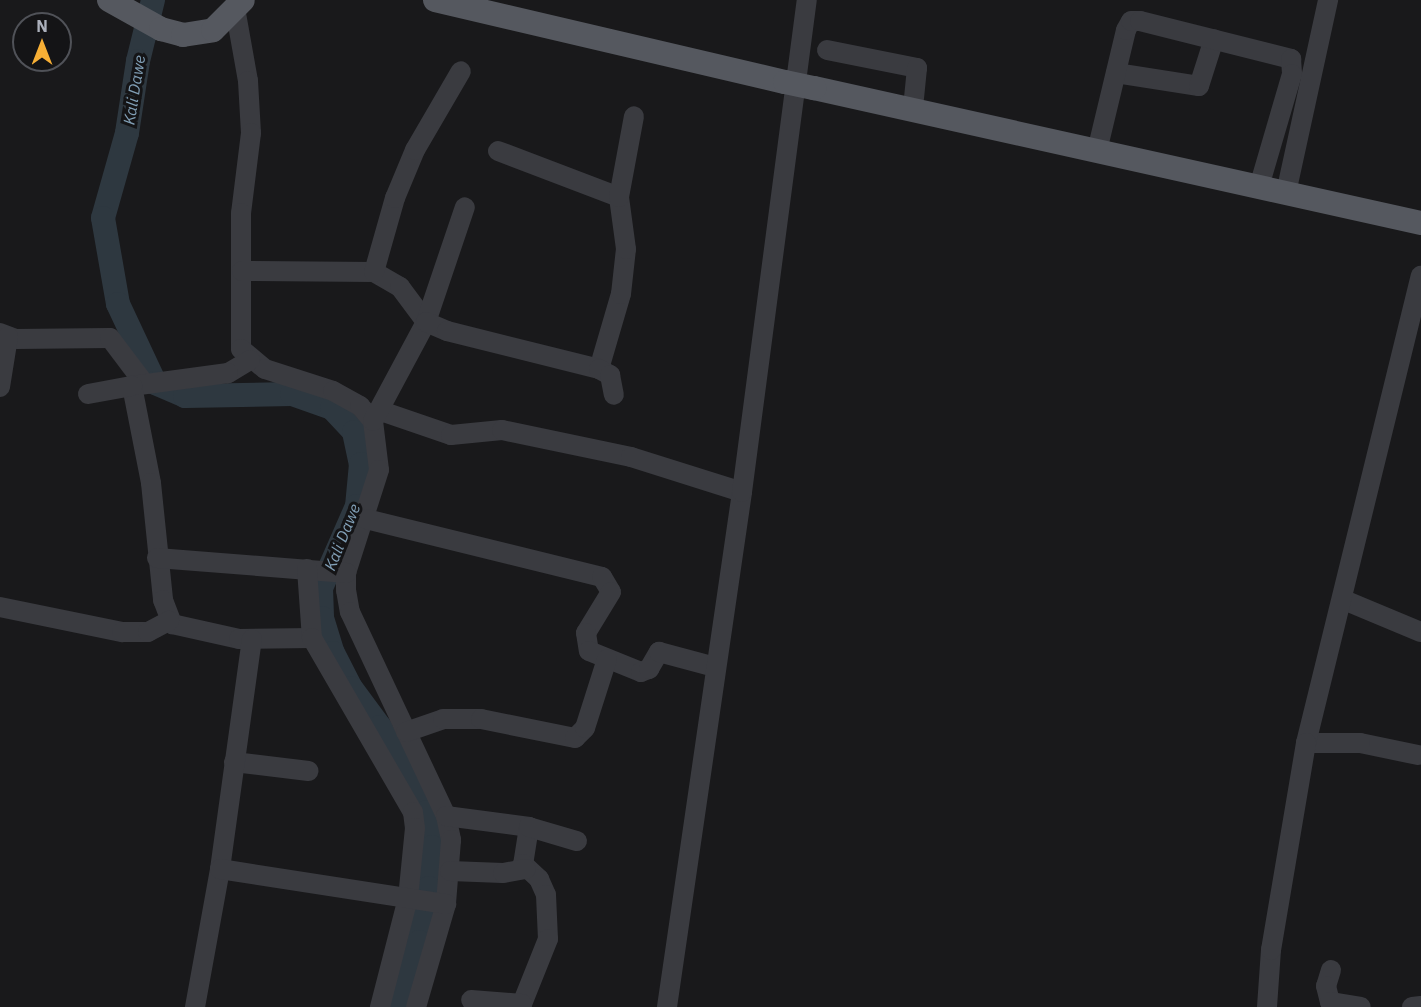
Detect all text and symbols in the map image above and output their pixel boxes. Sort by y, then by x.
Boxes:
north arrow [12,12,72,72]
text: N [36,16,48,36]
water label: Kali Dawe [119,54,149,126]
water label: Kali Dawe [320,501,364,573]

